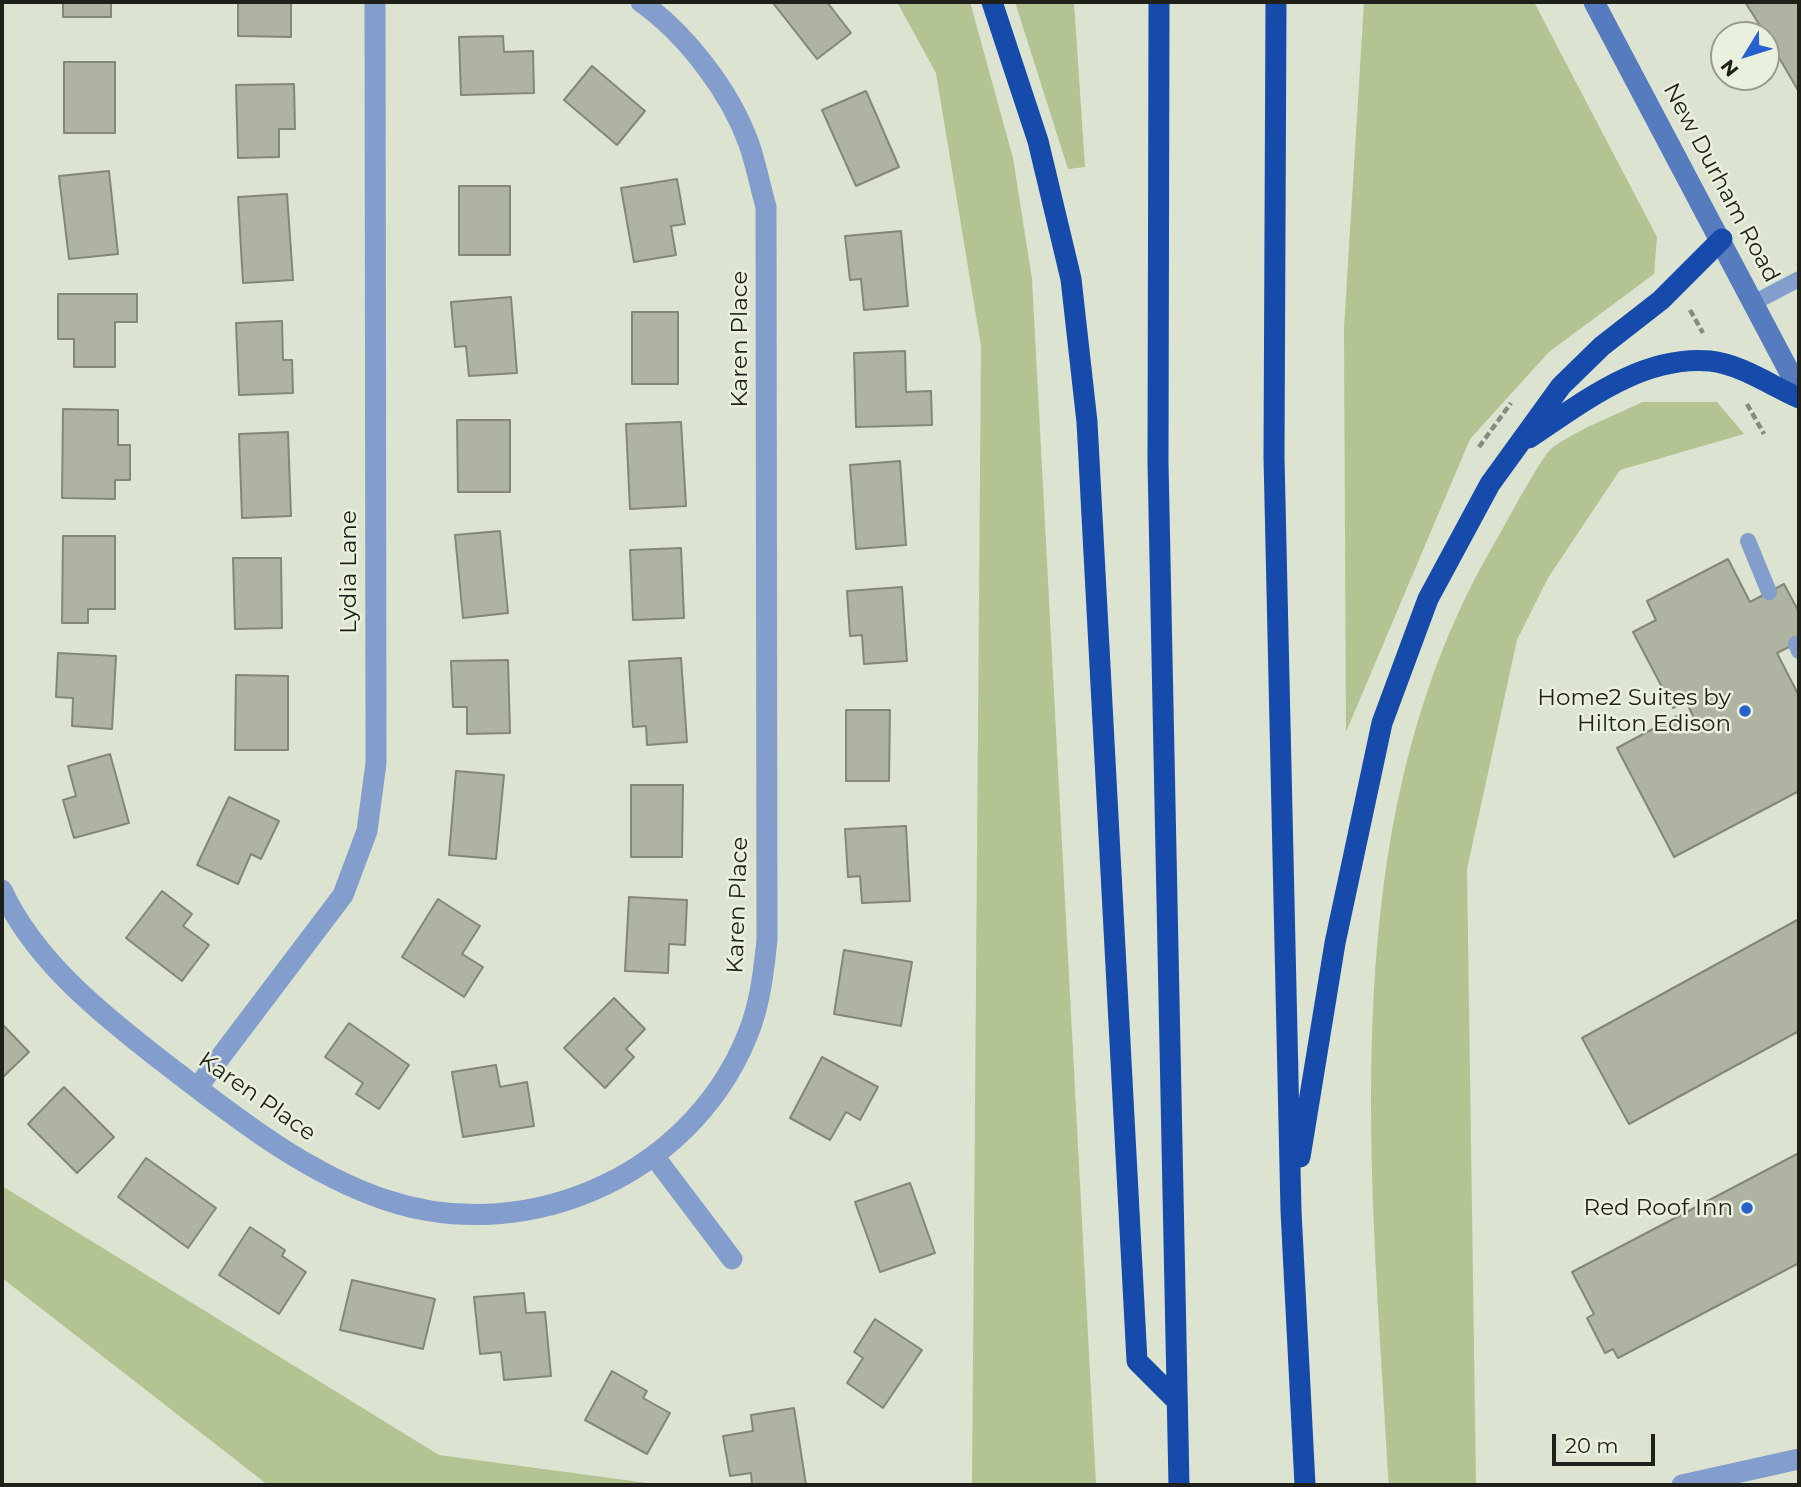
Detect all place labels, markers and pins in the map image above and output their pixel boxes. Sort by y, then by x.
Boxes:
place label: Home2 Suites by Hilton Edison [1537,684,1731,738]
marker: Home2 Suites by Hilton Edison [1737,703,1753,719]
place label: Red Roof Inn [1584,1194,1733,1222]
marker: Red Roof Inn [1739,1200,1755,1216]

